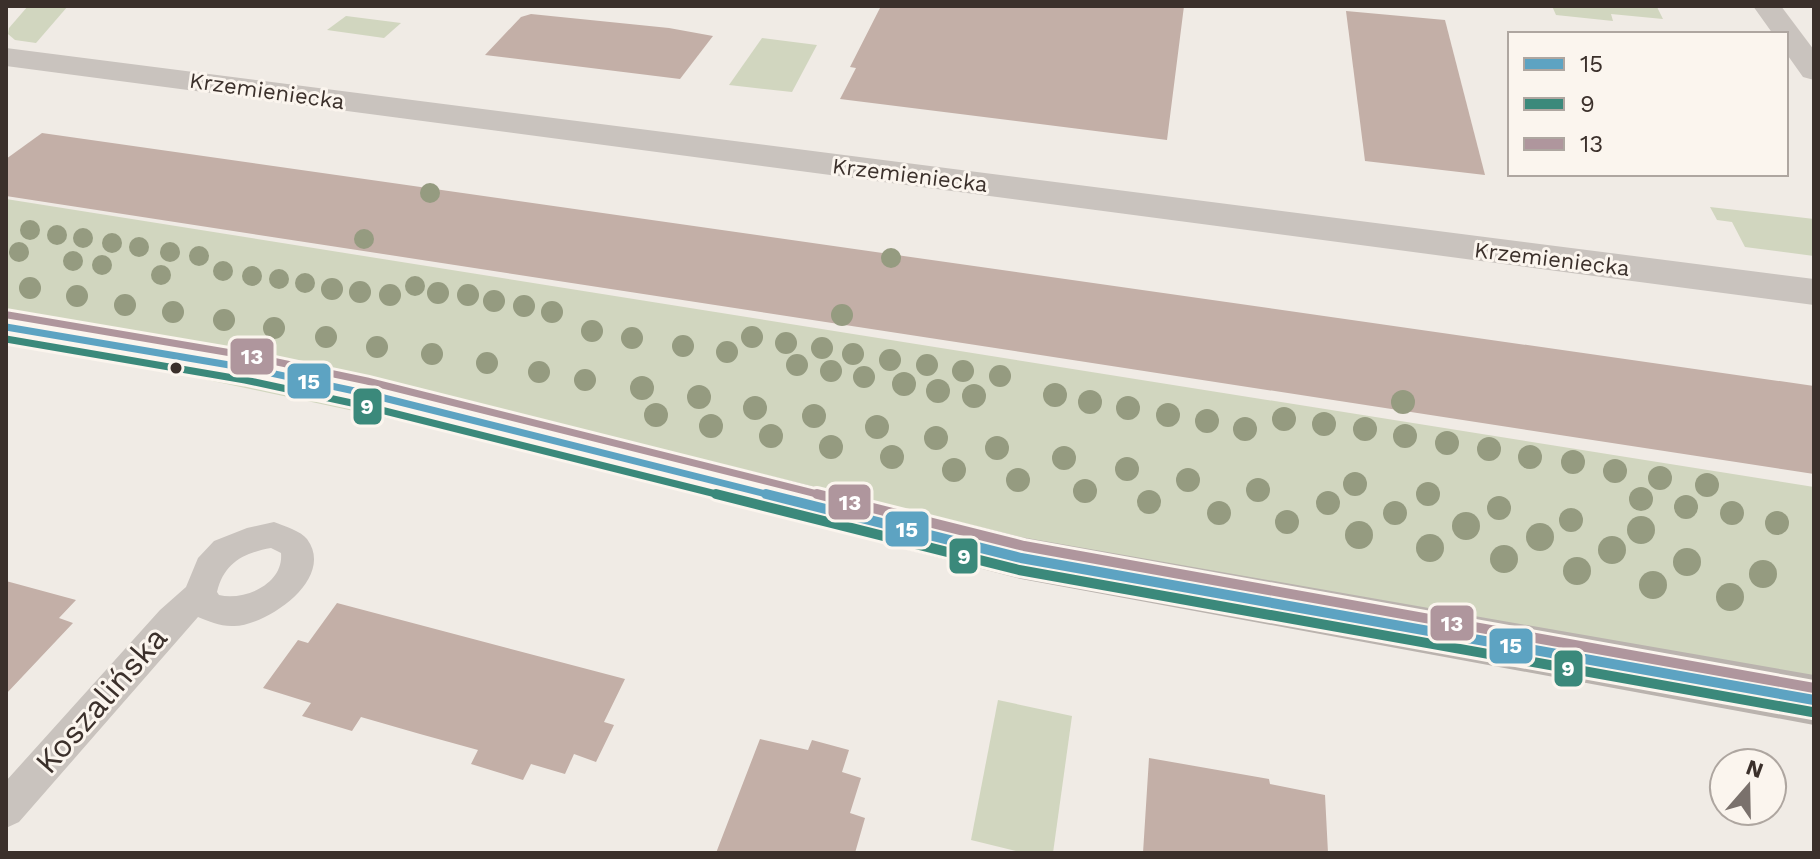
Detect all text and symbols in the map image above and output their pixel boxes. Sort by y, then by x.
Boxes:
legend [1508,32,1788,176]
text: 15 [1580,50,1603,78]
street label: Krzemieniecka [188,68,346,114]
text: 9 [1580,90,1595,118]
text: 13 [1580,130,1603,158]
street label: Krzemieniecka [831,153,989,197]
street label: Krzemieniecka [1473,237,1631,281]
line badge: 13 [229,337,275,376]
text: 13 [241,344,263,369]
unlabelled marker [168,360,184,376]
line badge: 15 [286,362,332,400]
text: 15 [298,369,320,394]
line badge: 9 [352,387,383,426]
text: 9 [360,394,374,419]
line badge: 13 [827,483,872,521]
text: 13 [839,490,861,515]
line badge: 15 [884,510,930,548]
text: 15 [896,517,918,542]
line badge: 9 [948,537,979,575]
text: 9 [957,544,971,569]
line badge: 13 [1429,604,1475,642]
text: 13 [1441,611,1463,636]
street label: Koszalińska [27,619,175,781]
line badge: 15 [1488,627,1534,665]
text: 15 [1500,633,1522,658]
line badge: 9 [1553,649,1584,688]
text: 9 [1561,656,1575,681]
north arrow [1708,747,1788,827]
text: N [1743,754,1767,783]

